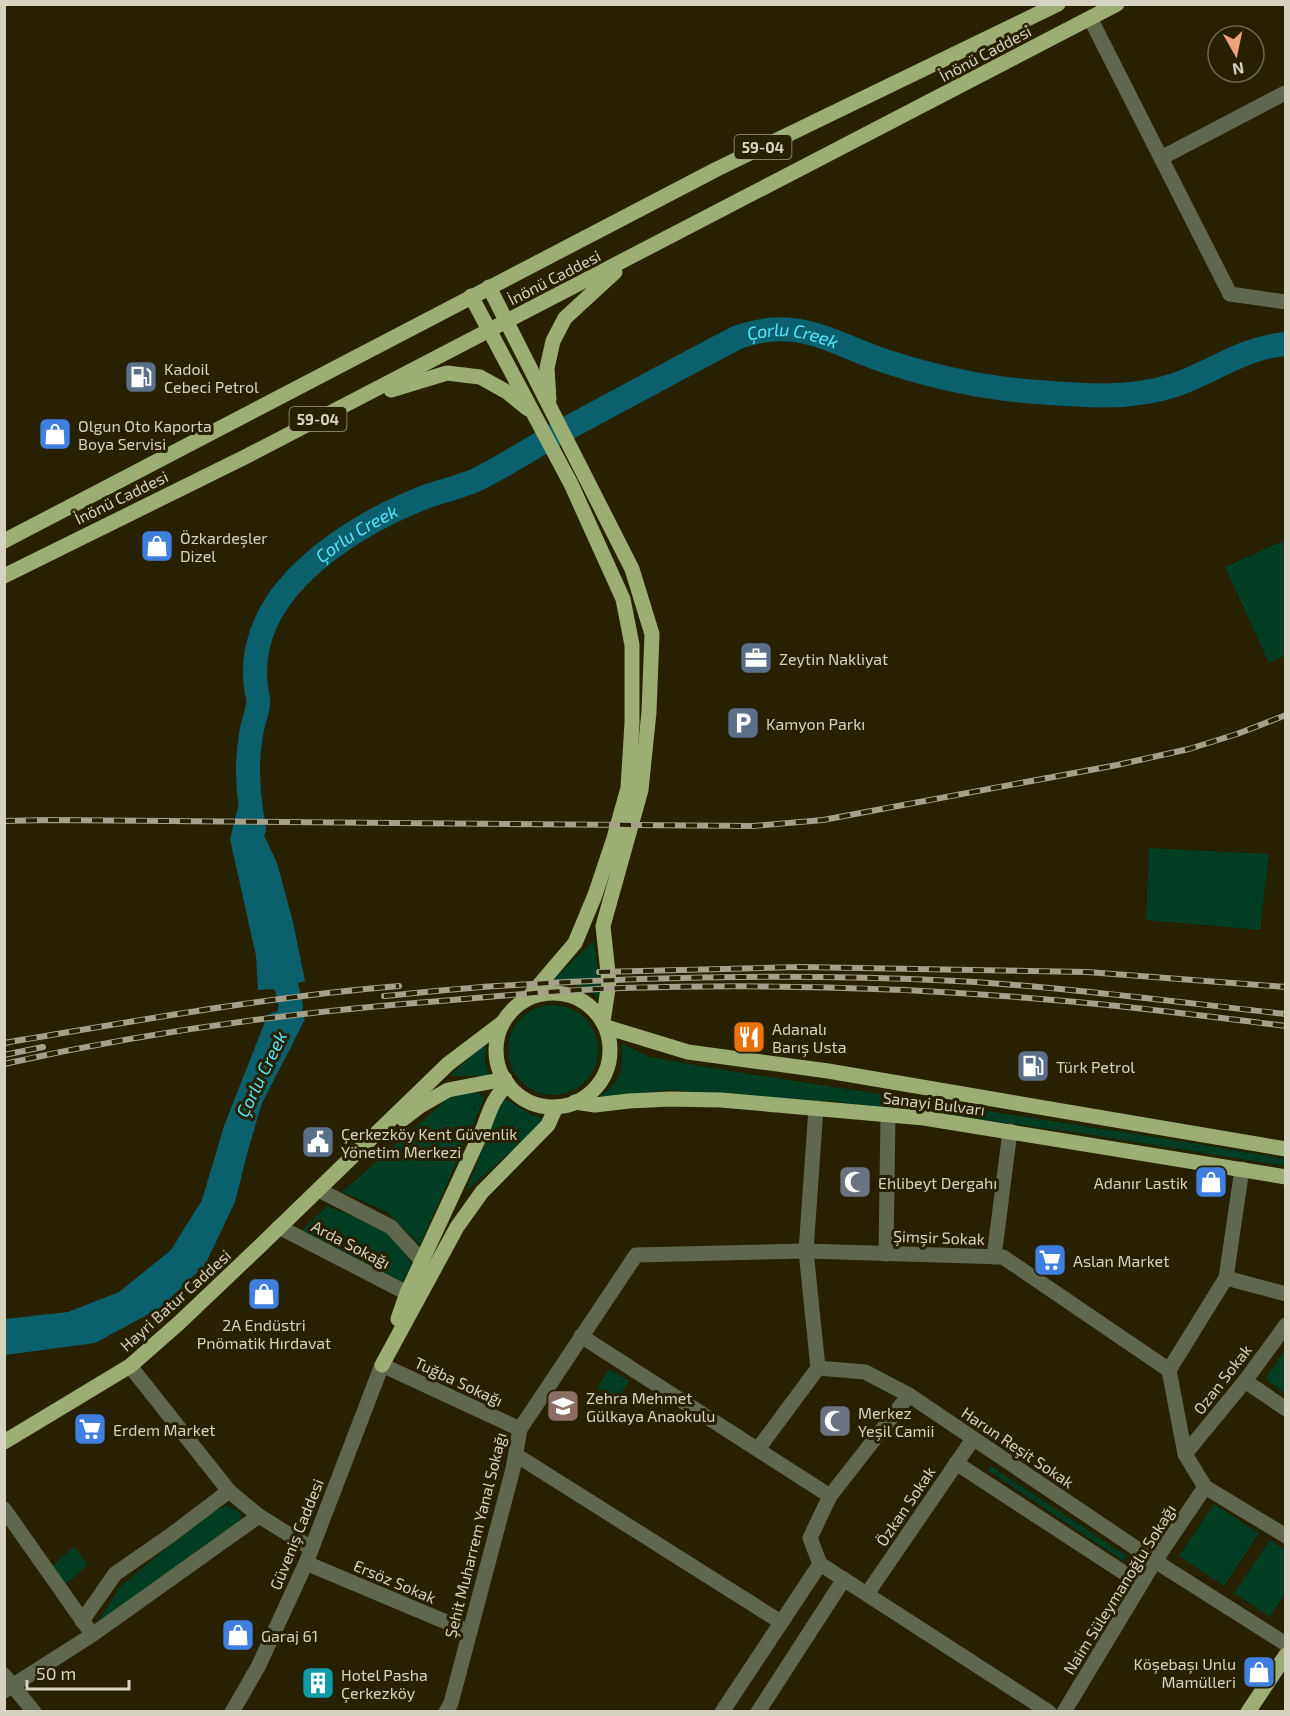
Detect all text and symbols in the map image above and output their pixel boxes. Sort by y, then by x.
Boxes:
street label: İnönü Caddesi [936,21,1034,85]
north arrow [1206,24,1266,84]
text: N [1231,59,1246,80]
road number: 59-04 [734,135,792,159]
street label: İnönü Caddesi [504,245,604,309]
water label: Çorlu Creek [745,318,842,353]
fuel station icon: Kadoil Cebeci Petrol [123,359,159,395]
place label: Kadoil Cebeci Petrol [164,359,259,396]
road number: 59-04 [290,407,346,431]
shop icon: Olgun Oto Kaporta Boya Servisi [37,416,73,452]
place label: Olgun Oto Kaporta Boya Servisi [78,416,212,453]
street label: İnönü Caddesi [71,466,171,528]
water label: Çorlu Creek [311,499,401,568]
shop icon: Özkardeşler Dizel [139,528,175,564]
place label: Özkardeşler Dizel [180,528,268,565]
office icon: Zeytin Nakliyat [738,640,774,676]
place label: Zeytin Nakliyat [779,649,888,668]
parking icon: Kamyon Parkı [725,705,761,741]
place label: Kamyon Parkı [766,714,865,733]
restaurant icon: Adanalı Barış Usta [731,1019,767,1055]
place label: Adanalı Barış Usta [772,1019,846,1057]
water label: Çorlu Creek [231,1027,292,1121]
fuel station icon: Türk Petrol [1015,1048,1051,1084]
place label: Türk Petrol [1056,1057,1135,1076]
street label: Sanayi Bulvarı [882,1087,986,1119]
public building icon: Çerkezköy Kent Güvenlik Yönetim Merkezi [300,1124,336,1160]
place label: Çerkezköy Kent Güvenlik Yönetim Merkezi [341,1124,517,1161]
mosque icon: Ehlibeyt Dergahı [837,1164,873,1200]
shop icon: Adanır Lastik [1193,1164,1229,1200]
place label: Ehlibeyt Dergahı [878,1173,997,1192]
place label: Adanır Lastik [1094,1173,1188,1192]
street label: Arda Sokağı [309,1216,393,1272]
street label: Şimşir Sokak [893,1226,985,1249]
supermarket icon: Aslan Market [1032,1242,1068,1278]
street label: Hayri Batur Caddesi [116,1245,234,1355]
place label: Aslan Market [1073,1251,1169,1270]
shop icon: 2A Endüstri Pnömatik Hırdavat [246,1276,282,1312]
place label: 2A Endüstri Pnömatik Hırdavat [197,1315,331,1352]
street label: Ozan Sokak [1189,1340,1255,1418]
street label: Tuğba Sokağı [412,1352,506,1410]
school or university icon: Zehra Mehmet Gülkaya Anaokulu [545,1388,581,1424]
place label: Zehra Mehmet Gülkaya Anaokulu [586,1388,715,1425]
street label: Harun Reşit Sokak [958,1402,1078,1492]
mosque icon: Merkez Yeşil Camii [817,1403,853,1439]
place label: Merkez Yeşil Camii [858,1403,935,1441]
supermarket icon: Erdem Market [72,1411,108,1447]
place label: Erdem Market [113,1420,215,1439]
street label: Şehit Muharrem Yanal Sokağı [440,1430,511,1640]
street label: Özkan Sokak [871,1463,939,1549]
street label: Güveniş Caddesi [265,1476,328,1593]
street label: Naim Süleymanoğlu Sokağı [1059,1500,1179,1678]
street label: Ersöz Sokak [351,1555,439,1607]
shop icon: Garaj 61 [220,1617,256,1653]
place label: Garaj 61 [261,1626,318,1646]
scale bar [27,1653,129,1691]
place label: Köşebaşı Unlu Mamülleri [1134,1654,1236,1691]
shop icon: Köşebaşı Unlu Mamülleri [1241,1654,1277,1690]
text: 50 m [36,1662,76,1684]
building icon: Hotel Pasha Çerkezköy [300,1665,336,1701]
place label: Hotel Pasha Çerkezköy [341,1665,428,1703]

